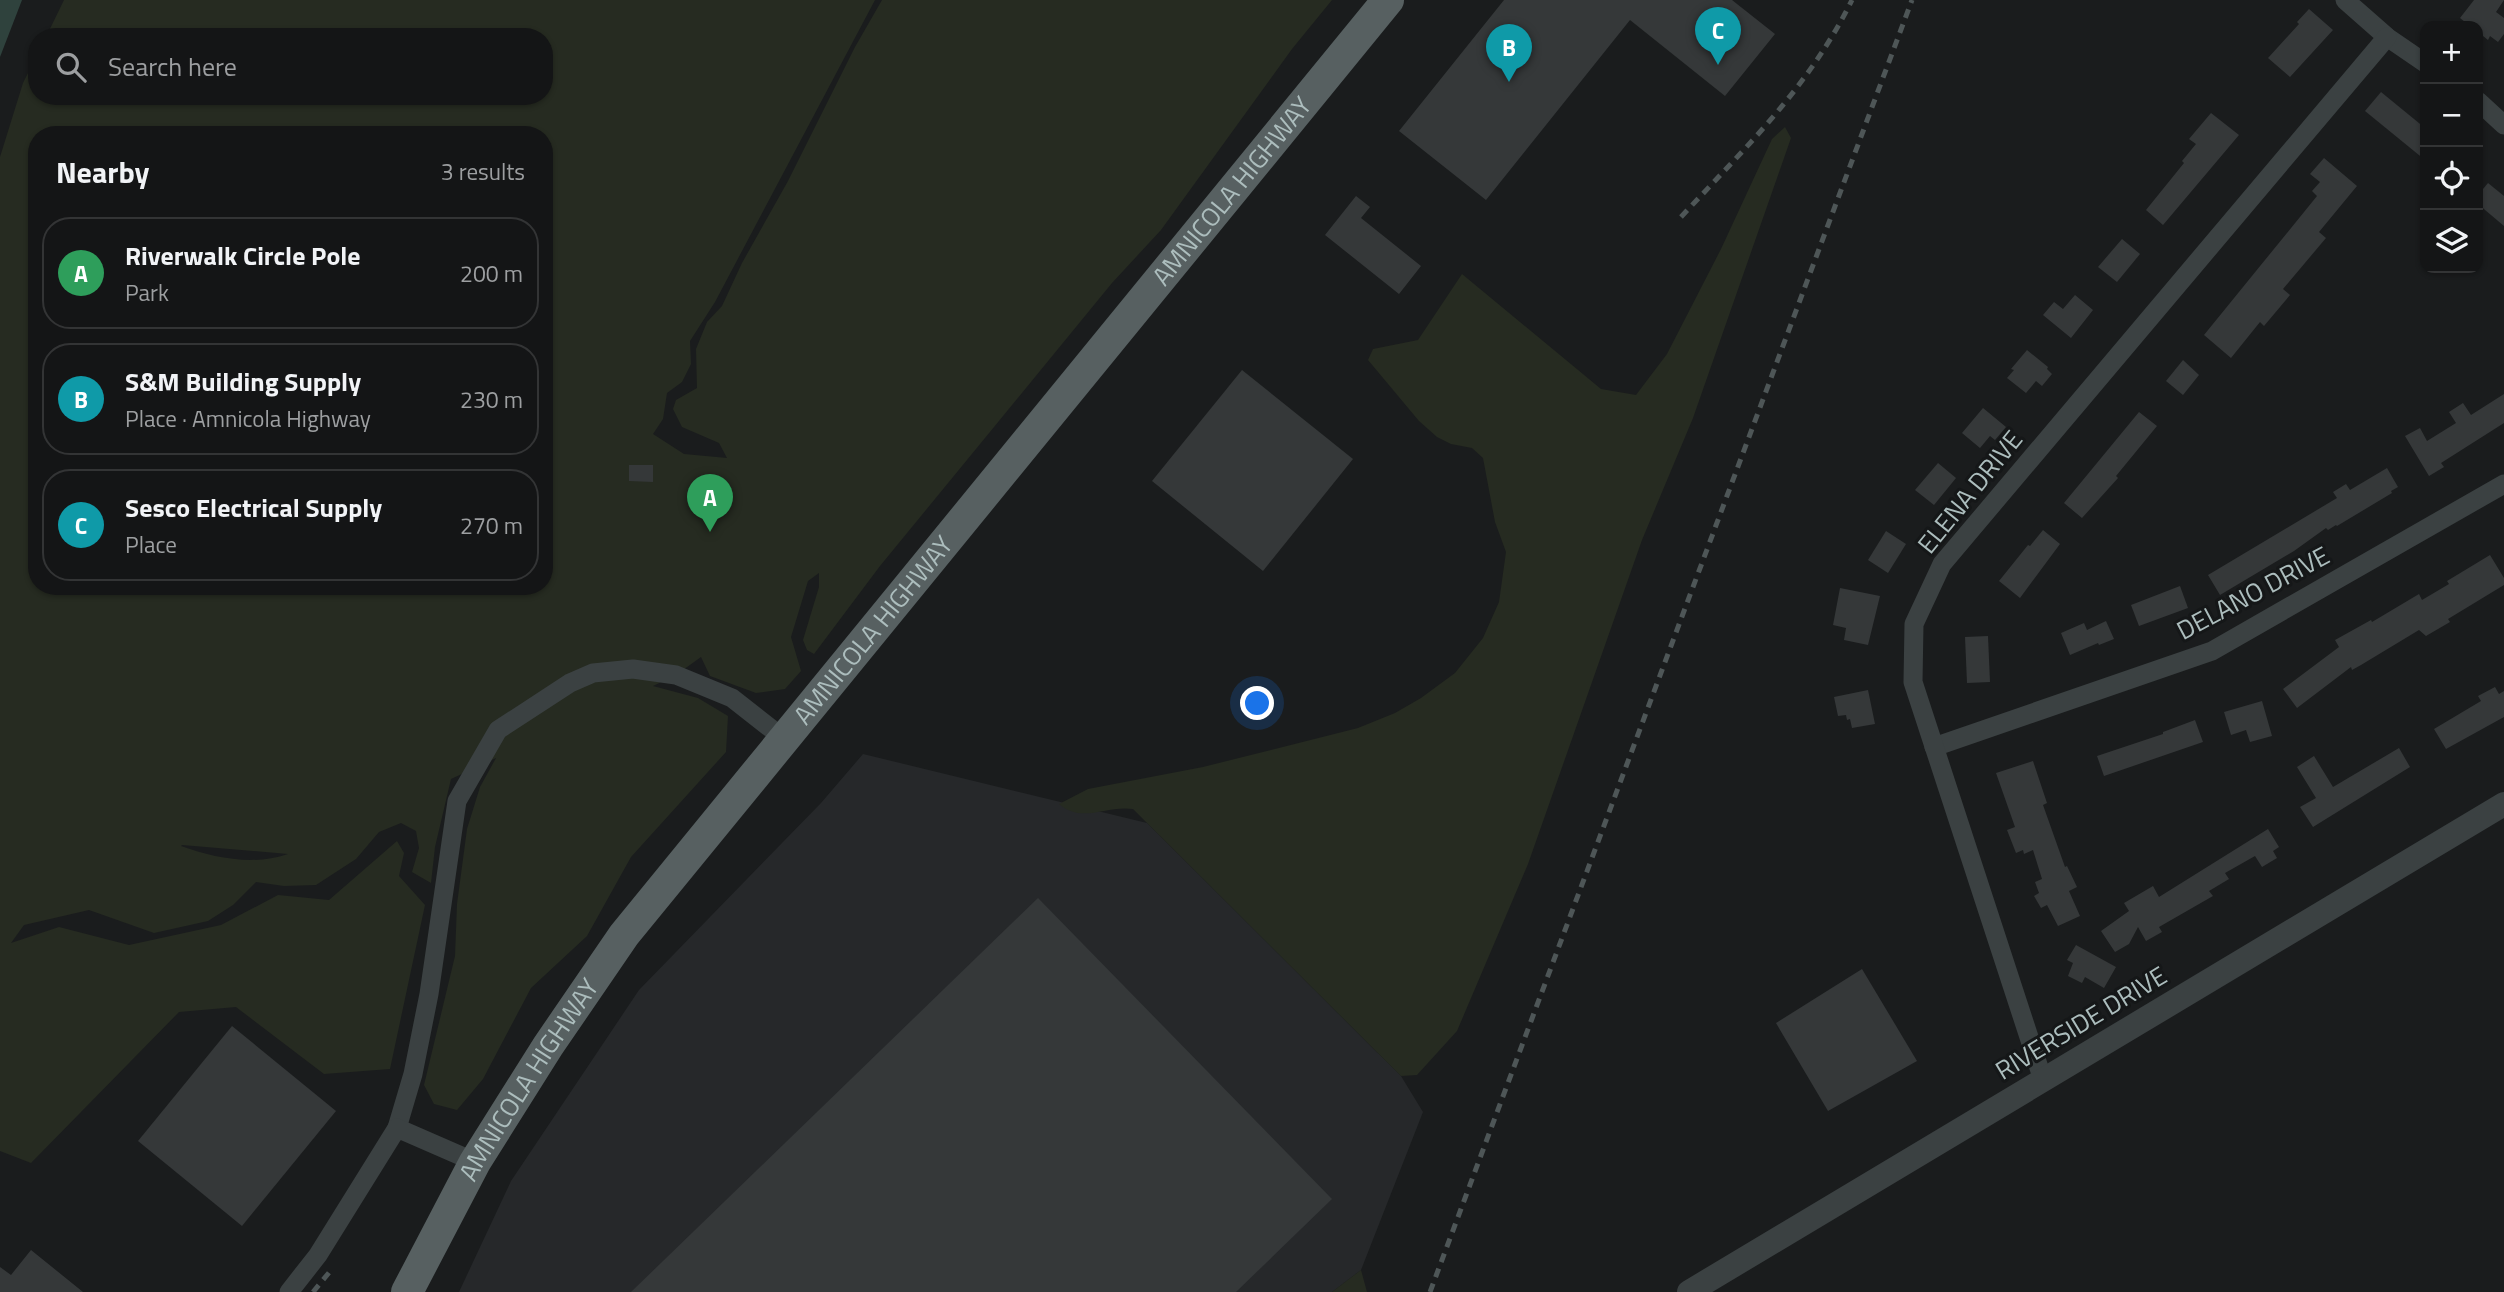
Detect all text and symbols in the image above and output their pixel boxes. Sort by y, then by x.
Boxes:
pin: C [1695,7,1741,65]
map controls [2420,21,2483,273]
button: + [2420,21,2483,84]
pin: B [1486,24,1532,82]
search box [28,28,553,105]
text: Search here [108,47,237,86]
icon: search [52,48,90,86]
button: − [2420,84,2483,147]
street label: AMNICOLA HIGHWAY [1142,88,1321,294]
button: locate [2420,147,2483,210]
text: Nearby [56,149,149,195]
text: 3 results [441,154,525,189]
button: layers [2420,210,2483,273]
text: Riverwalk Circle Pole [125,236,361,275]
text: A [74,256,88,291]
text: 200 m [460,256,523,291]
text: Park [125,275,169,310]
text: S&M Building Supply [125,362,361,401]
text: B [74,382,88,417]
text: 230 m [460,382,523,417]
text: Place · Amnicola Highway [125,401,371,436]
street label: ELENA DRIVE [1908,422,2032,562]
pin: A [687,474,733,532]
text: Sesco Electrical Supply [125,488,382,527]
text: C [75,508,87,543]
text: 270 m [460,508,523,543]
text: Place [125,527,177,562]
street label: AMNICOLA HIGHWAY [783,527,962,733]
street label: DELANO DRIVE [2169,536,2336,649]
your location [1240,686,1274,720]
street label: RIVERSIDE DRIVE [1988,956,2174,1089]
street label: AMNICOLA HIGHWAY [449,970,608,1188]

